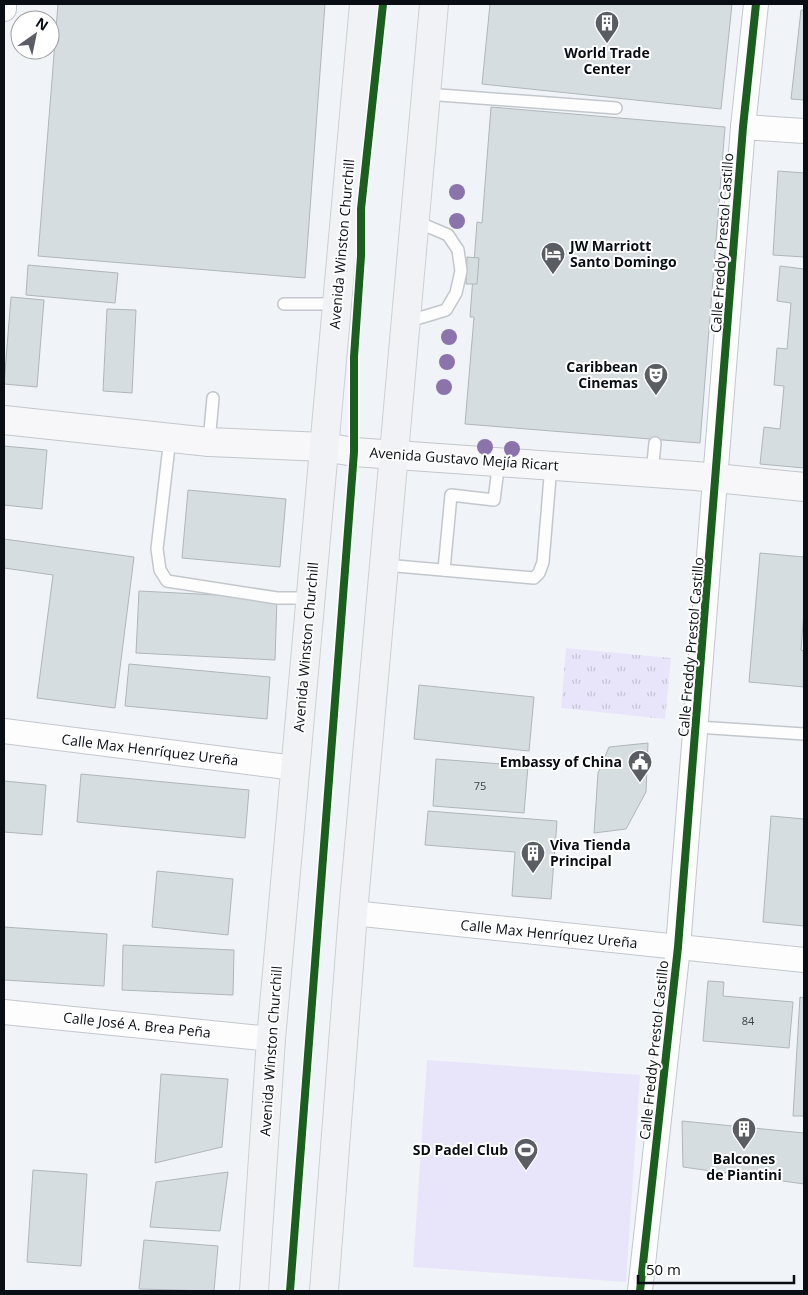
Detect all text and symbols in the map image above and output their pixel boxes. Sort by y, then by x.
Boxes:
north arrow [10,10,60,60]
building icon: World Trade Center [594,10,620,44]
text: N [32,13,52,35]
place label: World Trade Center [564,43,650,78]
street label: Calle Freddy Prestol Castillo [706,152,737,334]
street label: Avenida Winston Churchill [325,158,358,330]
place label: JW Marriott Santo Domingo [568,236,677,271]
hotel icon: JW Marriott Santo Domingo [540,241,566,275]
place label: Caribbean Cinemas [566,357,638,392]
theatre icon: Caribbean Cinemas [643,362,669,396]
street label: Avenida Gustavo Mejía Ricart [369,442,559,475]
street label: Calle Freddy Prestol Castillo [673,556,708,738]
street label: Avenida Winston Churchill [289,561,322,733]
street label: Calle Max Henríquez Ureña [61,729,240,770]
public building icon: Embassy of China [627,749,653,783]
place label: Embassy of China [500,752,622,771]
house number: 75 [474,778,486,793]
place label: Viva Tienda Principal [550,835,631,870]
building icon: Viva Tienda Principal [520,840,546,874]
street label: Calle Max Henríquez Ureña [460,915,639,952]
street label: Calle Freddy Prestol Castillo [635,959,672,1141]
street label: Avenida Winston Churchill [255,965,286,1137]
street label: Calle José A. Brea Peña [62,1007,212,1042]
house number: 84 [742,1013,755,1028]
building icon: Balcones de Piantini [731,1116,757,1150]
sports icon: SD Padel Club [513,1137,539,1171]
place label: SD Padel Club [413,1140,508,1159]
place label: Balcones de Piantini [706,1149,782,1184]
scale bar [638,1252,794,1284]
text: 50 m [646,1259,681,1279]

